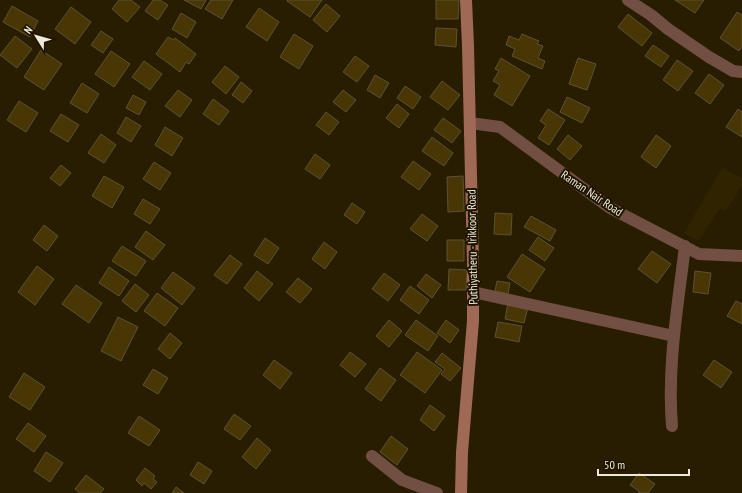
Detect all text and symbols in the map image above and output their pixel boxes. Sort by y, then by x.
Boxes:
north arrow [16,16,56,56]
text: N [21,23,35,37]
street label: Raman Nair Road [558,167,626,219]
street label: Puthiyatheru - Irikkoor Road [463,189,481,305]
scale bar [598,451,689,477]
text: 50 m [604,457,625,472]

